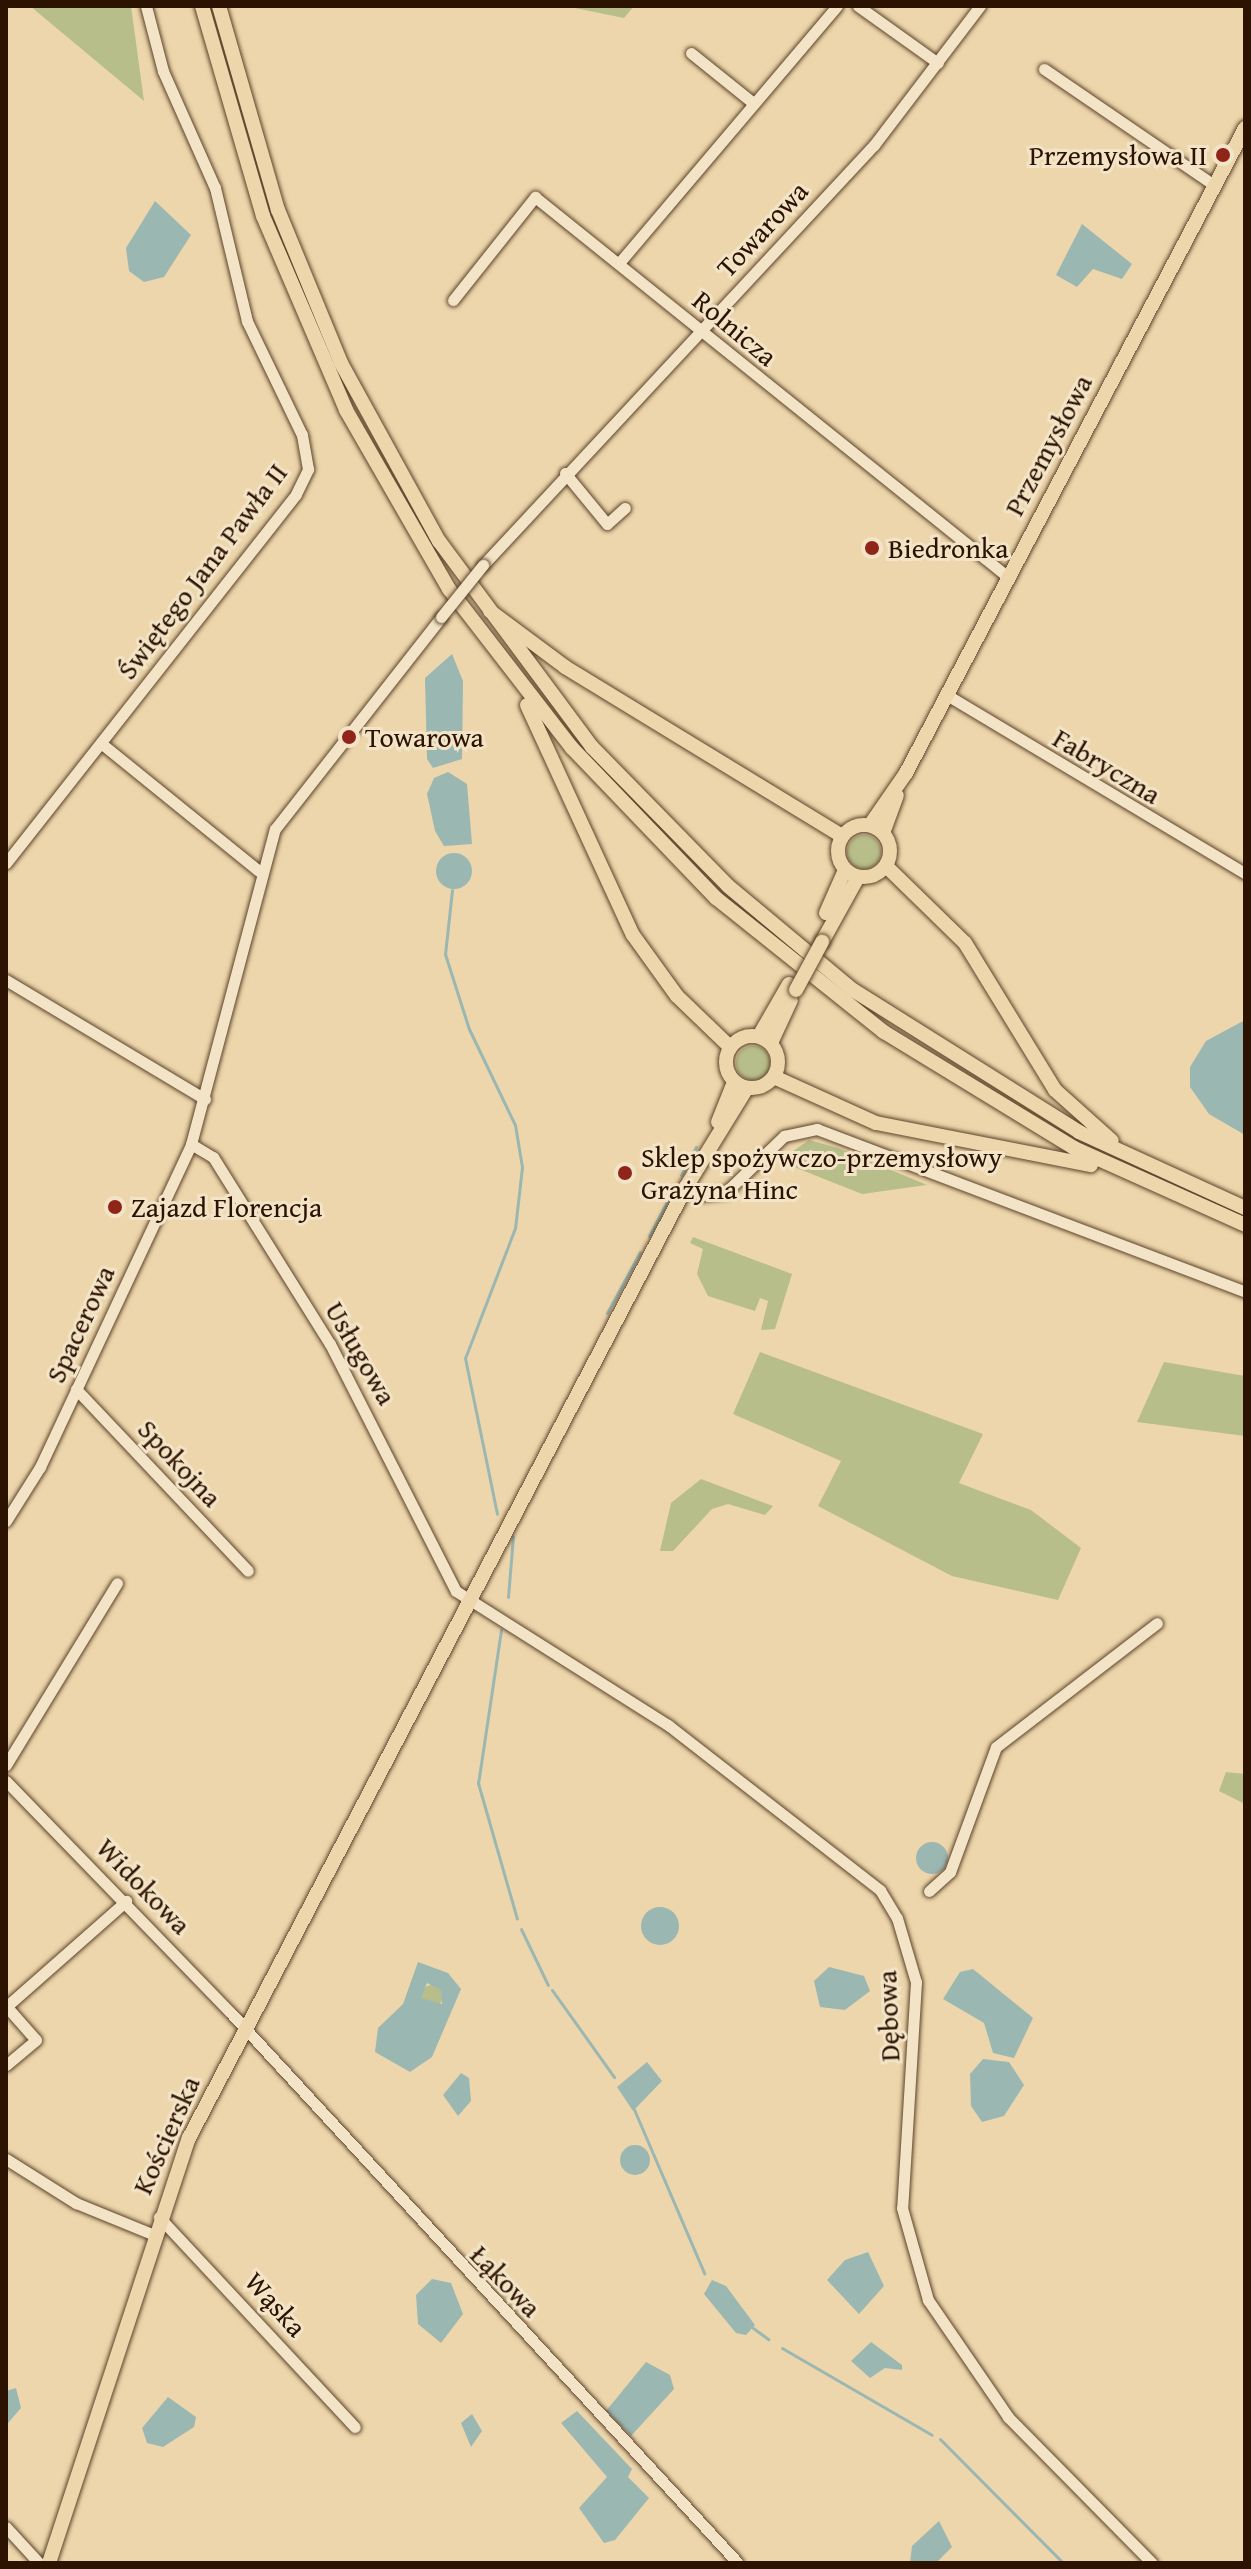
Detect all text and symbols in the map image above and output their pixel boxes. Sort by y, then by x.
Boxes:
place label: Przemysłowa II [1029,138,1207,172]
marker: Przemysłowa II [1214,146,1232,164]
street label: Towarowa [709,174,815,284]
street label: Rolnicza [686,283,784,373]
street label: Przemysłowa [997,369,1099,521]
street label: Świętego Jana Pawła II [110,456,294,686]
place label: Biedronka [888,531,1008,565]
marker: Biedronka [863,539,881,557]
place label: Towarowa [365,720,484,754]
street label: Fabryczna [1047,721,1167,811]
marker: Towarowa [340,728,358,746]
place label: Sklep spożywczo-przemysłowy Grażyna Hinc [641,1140,1002,1206]
marker: Sklep spożywczo-przemysłowy Grażyna Hinc [616,1164,634,1182]
place label: Zajazd Florencja [131,1190,322,1224]
marker: Zajazd Florencja [106,1198,124,1216]
street label: Spacerowa [38,1260,122,1388]
street label: Usługowa [318,1295,404,1411]
street label: Spokojna [131,1412,229,1514]
street label: Widokowa [90,1831,198,1941]
street label: Dębowa [870,1970,906,2062]
street label: Kościerska [125,2071,207,2199]
street label: Łąkowa [464,2238,548,2324]
street label: Wąska [238,2265,314,2343]

